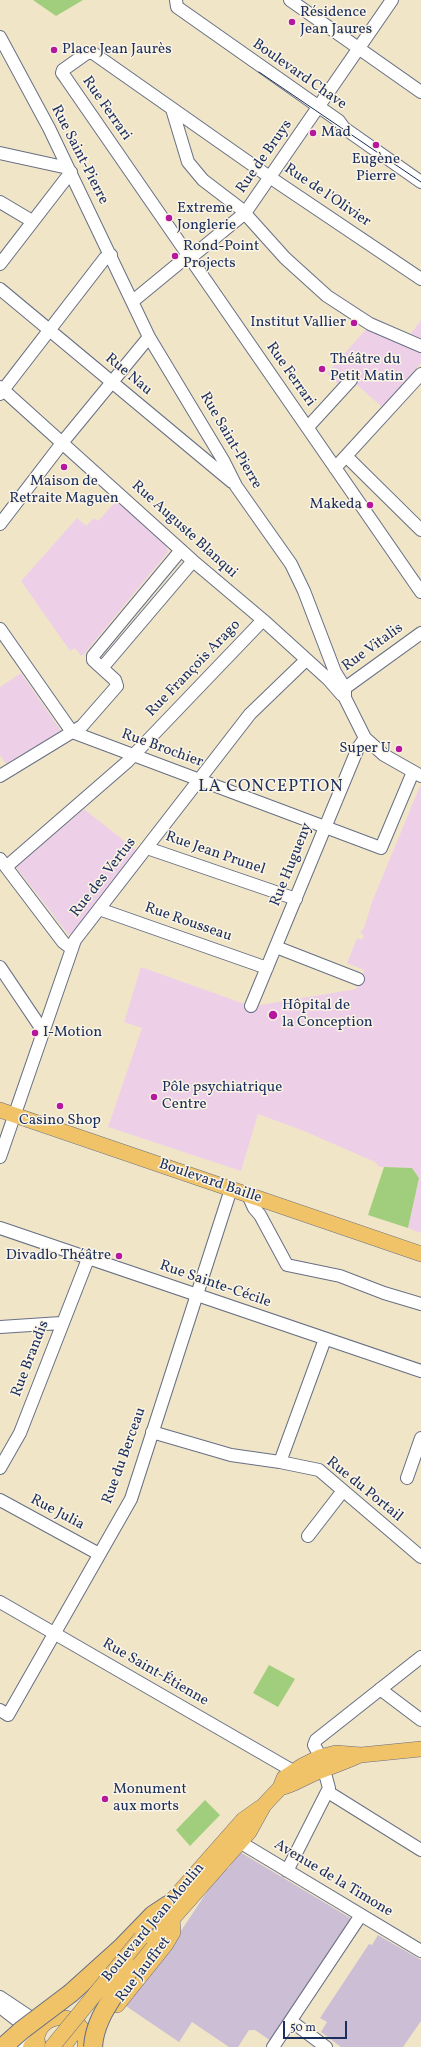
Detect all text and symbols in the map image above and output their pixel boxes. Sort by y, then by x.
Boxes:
place label: Résidence Jean Jaures [300,4,372,39]
marker: Résidence Jean Jaures [287,17,297,27]
street label: Boulevard Chave [248,36,350,114]
place label: Place Jean Jaurès [62,41,172,59]
marker: Place Jean Jaurès [49,45,59,55]
street label: Rue Ferrari [77,73,135,145]
street label: Rue Saint-Pierre [46,102,112,208]
street label: Rue de Bruys [233,117,297,197]
place label: Mad [321,124,351,142]
marker: Mad [308,128,318,138]
marker: Eugène Pierre [371,140,381,150]
place label: Eugène Pierre [352,151,400,186]
street label: Rue de l'Olivier [280,160,374,232]
place label: Extreme Jonglerie [177,200,236,235]
marker: Extreme Jonglerie [164,213,174,223]
place label: Rond-Point Projects [183,238,259,273]
marker: Rond-Point Projects [170,251,180,261]
place label: Institut Vallier [250,314,346,332]
marker: Institut Vallier [349,318,359,328]
street label: Rue Ferrari [261,339,319,411]
street label: Rue Nau [101,350,155,400]
place label: Théâtre du Petit Matin [330,351,404,386]
marker: Théâtre du Petit Matin [317,364,327,374]
street label: Rue Saint-Pierre [195,389,265,493]
marker: Maison de Retraite Maguen [59,462,69,472]
place label: Maison de Retraite Maguen [9,473,119,508]
street label: Rue Auguste Blanqui [127,478,241,582]
place label: Makeda [310,496,362,514]
marker: Makeda [365,500,375,510]
street label: Rue François Arago [143,617,245,721]
street label: Rue Vitalis [339,620,407,676]
street label: Rue Brochier [119,726,205,772]
place label: Super U [339,740,391,758]
marker: Super U [394,744,404,754]
district label: LA CONCEPTION [198,778,344,798]
street label: Rue Hugueny [267,821,317,909]
street label: Rue Jean Prunel [163,829,267,879]
street label: Rue des Vertus [67,835,141,921]
street label: Rue Rousseau [142,900,234,946]
place label: Hôpital de la Conception [282,997,373,1032]
marker: Hôpital de la Conception [267,1009,279,1021]
place label: I-Motion [43,1024,102,1042]
marker: I-Motion [30,1028,40,1038]
place label: Pôle psychiatrique Centre [162,1079,282,1114]
marker: Pôle psychiatrique Centre [149,1092,159,1102]
marker: Casino Shop [55,1101,65,1111]
place label: Casino Shop [19,1112,101,1130]
street label: Boulevard Baille [156,1156,264,1208]
place label: Divadlo Théâtre [6,1247,111,1265]
marker: Divadlo Théâtre [114,1251,124,1261]
street label: Rue Sainte-Cécile [157,1258,273,1312]
street label: Rue Brandis [8,1318,54,1400]
street label: Rue du Berceau [99,1405,151,1507]
street label: Rue du Portail [322,1454,406,1526]
street label: Rue Julia [27,1491,87,1535]
street label: Rue Saint-Étienne [99,1635,211,1711]
place label: Monument aux morts [113,1781,187,1816]
marker: Monument aux morts [100,1794,110,1804]
street label: Avenue de la Timone [270,1836,396,1922]
street label: Boulevard Jean Moulin [99,1860,209,1986]
street label: Rue Jauffret [113,1934,175,2006]
scale bar [285,2013,349,2039]
text: 50 m [290,2020,316,2036]

